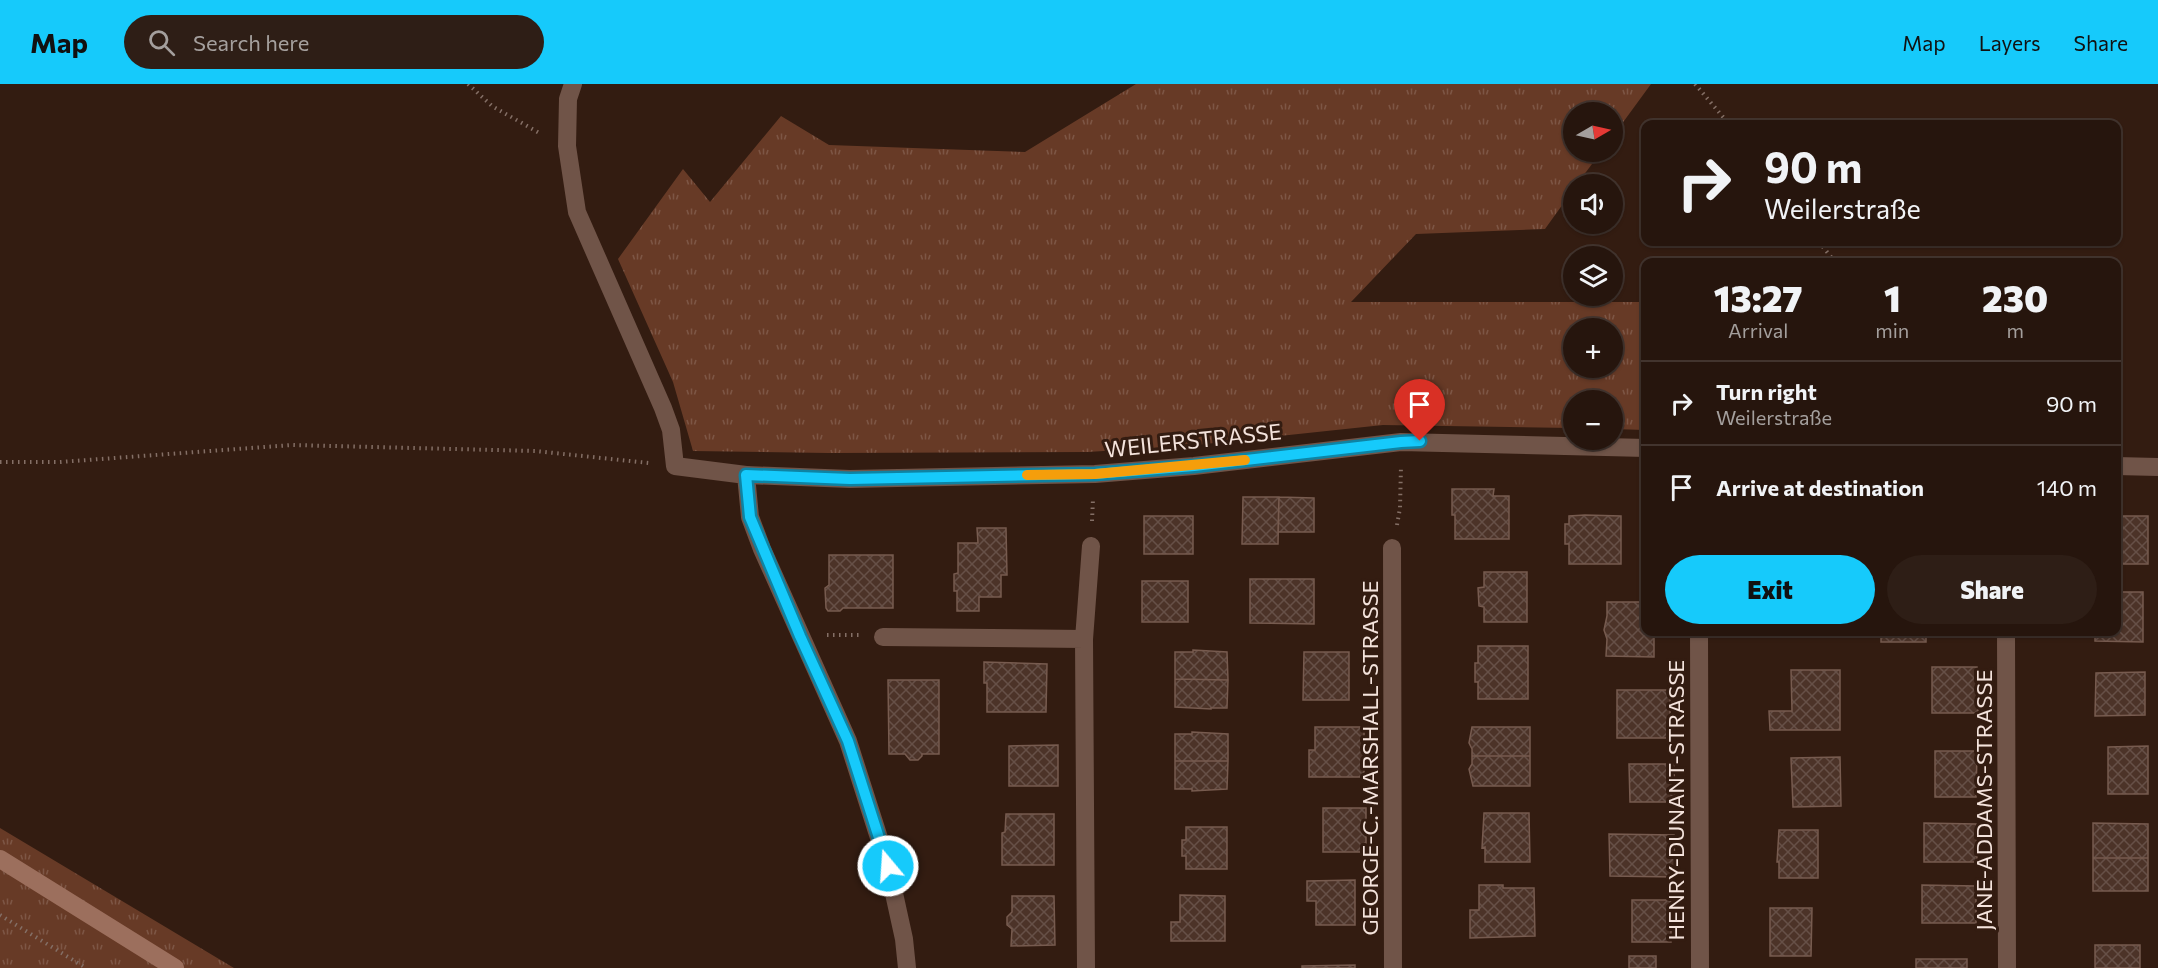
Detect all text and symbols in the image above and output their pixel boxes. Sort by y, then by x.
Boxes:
search box [124,15,544,69]
text: Map [30,25,88,59]
icon: search [145,26,178,59]
text: Search here [193,29,309,56]
text: Map [1902,30,1946,55]
text: Layers [1979,30,2041,55]
text: Share [2074,30,2128,55]
north arrow [1563,102,1623,162]
map controls [1563,102,1623,450]
text: 90 m [1764,140,1863,192]
icon: right [1665,144,1743,222]
button: sound [1563,174,1623,234]
text: Weilerstraße [1764,192,1921,225]
button: layers [1563,246,1623,306]
text: 13:27 [1714,275,1803,319]
text: 1 [1884,275,1901,319]
text: 230 [1982,275,2048,319]
button: + [1563,318,1623,378]
text: Arrival [1728,318,1788,342]
text: min [1875,318,1909,342]
text: m [2006,318,2024,342]
text: Turn right [1716,378,1817,405]
pin [1394,379,1445,441]
icon: right [1665,387,1698,420]
icon: arrive [1403,388,1436,421]
button: − [1563,390,1623,450]
text: 90 m [2046,390,2097,417]
text: Weilerstraße [1716,405,1832,429]
street label: WEILERSTRASSE [1103,417,1283,463]
icon: arrive [1665,471,1698,504]
text: Arrive at destination [1716,474,1924,501]
text: 140 m [2037,474,2097,501]
button: Exit [1665,555,1875,624]
button: Share [1887,555,2097,624]
street label: GEORGE-C.-MARSHALL-STRASSE [1356,580,1383,936]
street label: HENRY-DUNANT-STRASSE [1662,660,1689,940]
street label: JANE-ADDAMS-STRASSE [1970,670,1997,930]
position arrow [856,834,920,898]

